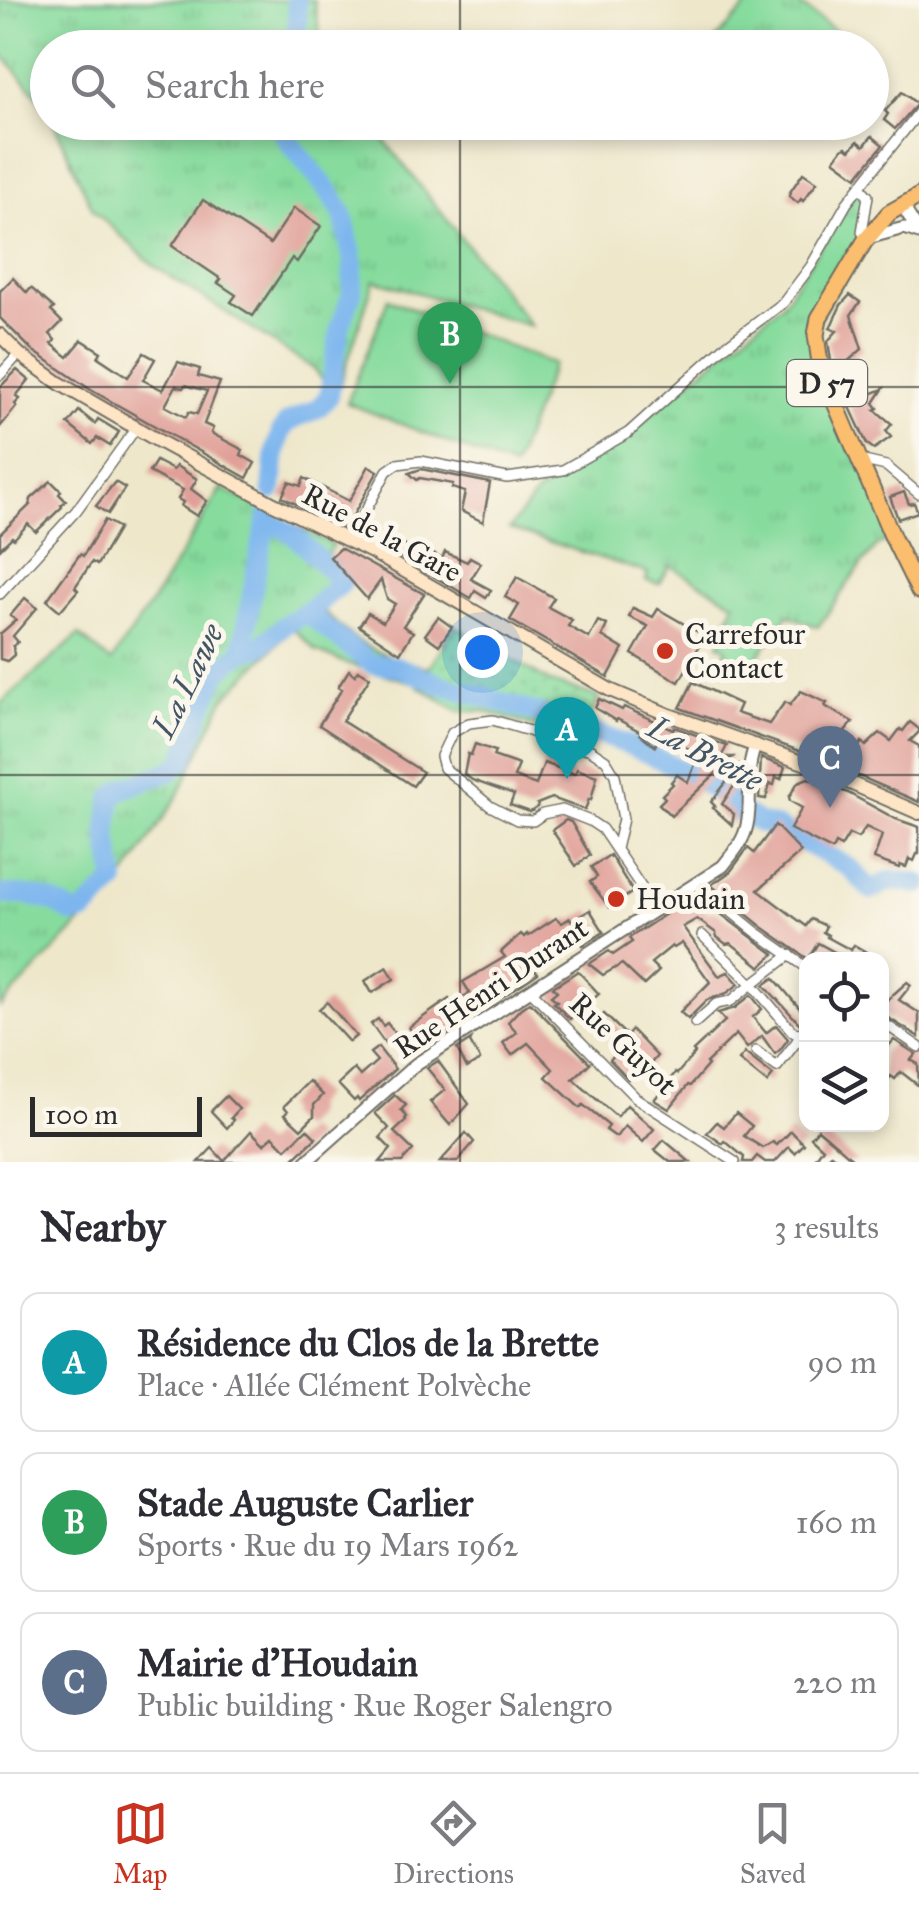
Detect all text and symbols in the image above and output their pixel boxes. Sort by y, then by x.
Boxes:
search box [30,30,889,140]
icon: search [65,58,120,113]
text: Search here [145,62,325,108]
pin: B [418,302,482,384]
road number: D 57 [787,360,867,406]
street label: Rue de la Gare [296,476,468,590]
place label: Carrefour Contact [685,616,806,686]
water label: La Lawe [143,617,233,746]
your location [457,627,508,678]
marker: Carrefour Contact [654,640,676,662]
pin: A [534,696,600,779]
water label: La Brette [639,707,770,801]
pin: C [798,726,862,808]
place label: Houdain [636,881,745,917]
marker: Houdain [605,888,627,910]
street label: Rue Henri Durant [387,910,595,1066]
map controls [799,952,889,1132]
button: locate [799,952,889,1042]
street label: Rue Guyot [562,985,684,1103]
button: layers [799,1042,889,1132]
scale bar [30,1092,202,1136]
text: 100 m [45,1097,118,1132]
text: Nearby [40,1201,165,1253]
text: 3 results [774,1208,879,1247]
text: Résidence du Clos de la Brette [137,1320,599,1366]
text: A [64,1343,85,1382]
text: 90 m [807,1343,877,1382]
text: Place · Allée Clément Polvèche [137,1366,531,1405]
text: Stade Auguste Carlier [137,1480,473,1526]
text: B [64,1503,85,1542]
text: 160 m [796,1503,877,1542]
text: Sports · Rue du 19 Mars 1962 [137,1526,518,1565]
text: Mairie d'Houdain [137,1640,418,1686]
text: C [64,1663,85,1702]
text: 220 m [793,1663,877,1702]
text: Public building · Rue Roger Salengro [137,1686,613,1725]
tab: Map [113,1796,168,1891]
tab: Directions [393,1796,514,1891]
tab: Saved [740,1796,806,1891]

